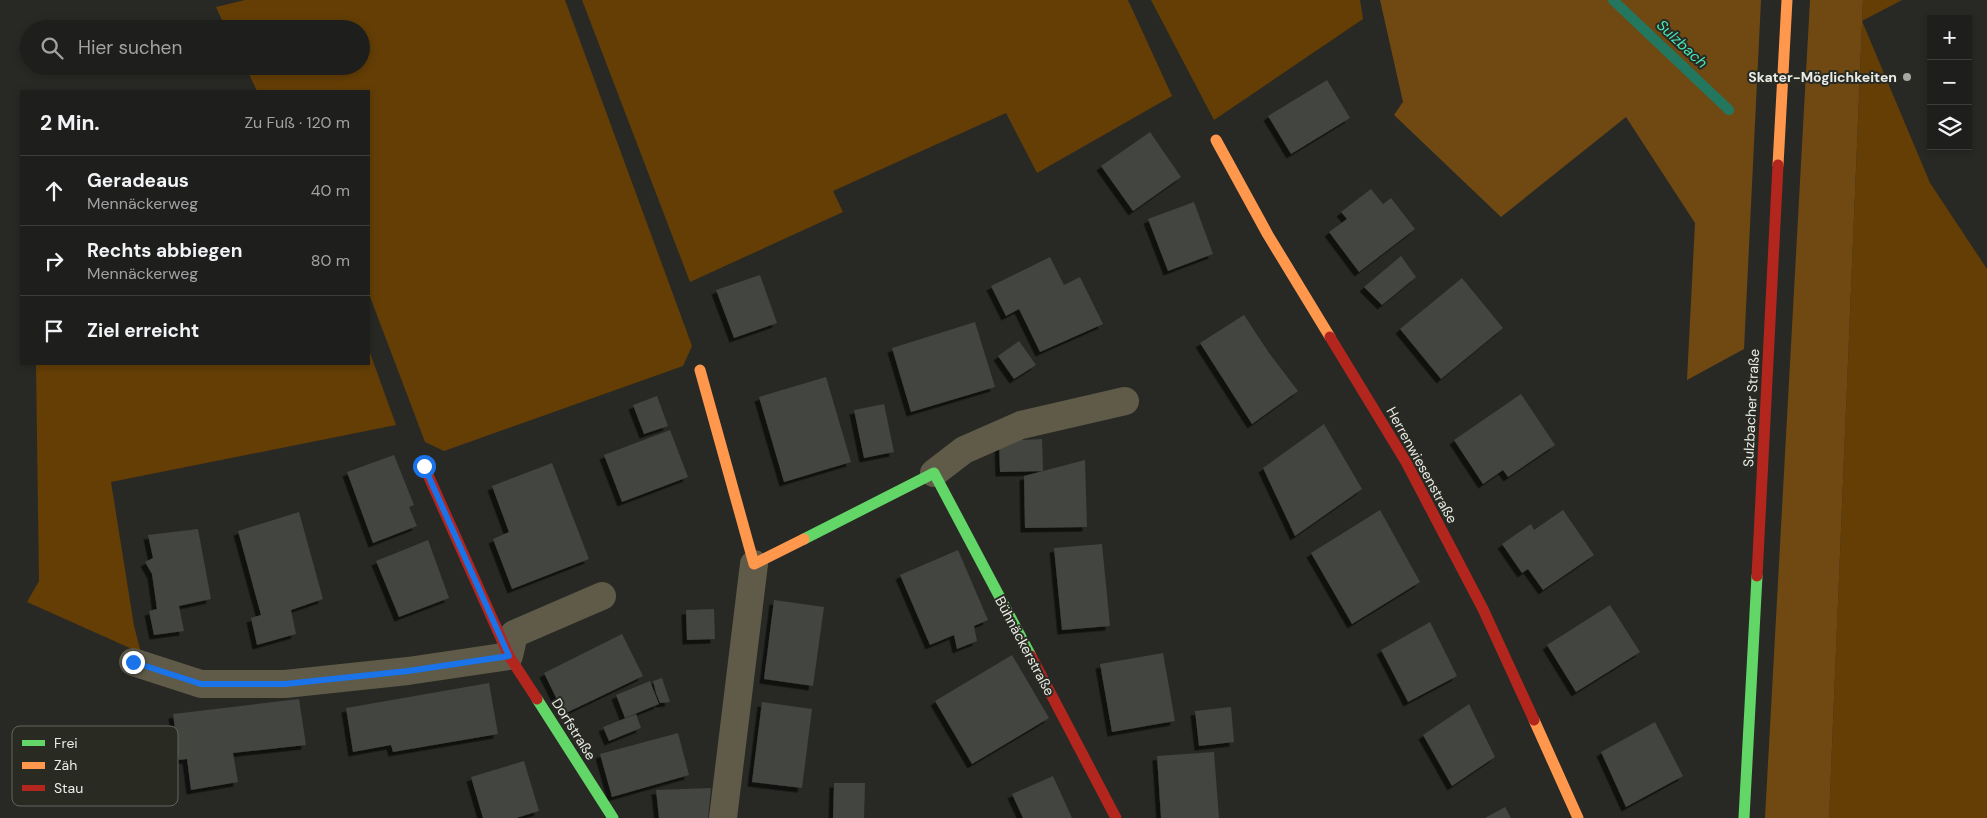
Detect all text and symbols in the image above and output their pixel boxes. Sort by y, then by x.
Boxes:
water label: Sulzbach [1652,15,1712,73]
map controls [1927,15,1972,150]
button: + [1927,15,1972,60]
search box [20,20,370,75]
icon: search [38,34,66,62]
text: Hier suchen [78,35,182,60]
button: − [1927,60,1972,105]
place label: Skater-Möglichkeiten [1748,68,1897,86]
marker: Skater-Möglichkeiten [1901,71,1913,83]
button: layers [1927,105,1972,150]
text: 2 Min. [40,109,100,137]
text: Zu Fuß · 120 m [244,112,350,133]
text: Geradeaus [87,168,189,193]
icon: ahead [40,177,68,205]
text: 40 m [311,180,350,201]
text: Mennäckerweg [87,193,198,214]
text: Rechts abbiegen [87,238,242,263]
icon: right [40,247,68,275]
text: 80 m [311,250,350,271]
text: Mennäckerweg [87,263,198,284]
icon: arrive [40,317,68,345]
text: Ziel erreicht [87,318,199,343]
street label: Sulzbacher Straße [1739,348,1763,468]
street label: Herrenwiesenstraße [1382,404,1462,527]
route start [413,455,436,478]
street label: Bühnäckerstraße [991,593,1059,699]
route end [122,651,145,674]
street label: Dorfstraße [548,695,600,763]
legend [12,726,178,806]
text: Frei [54,734,78,752]
text: Zäh [54,756,77,774]
text: Stau [54,779,83,797]

